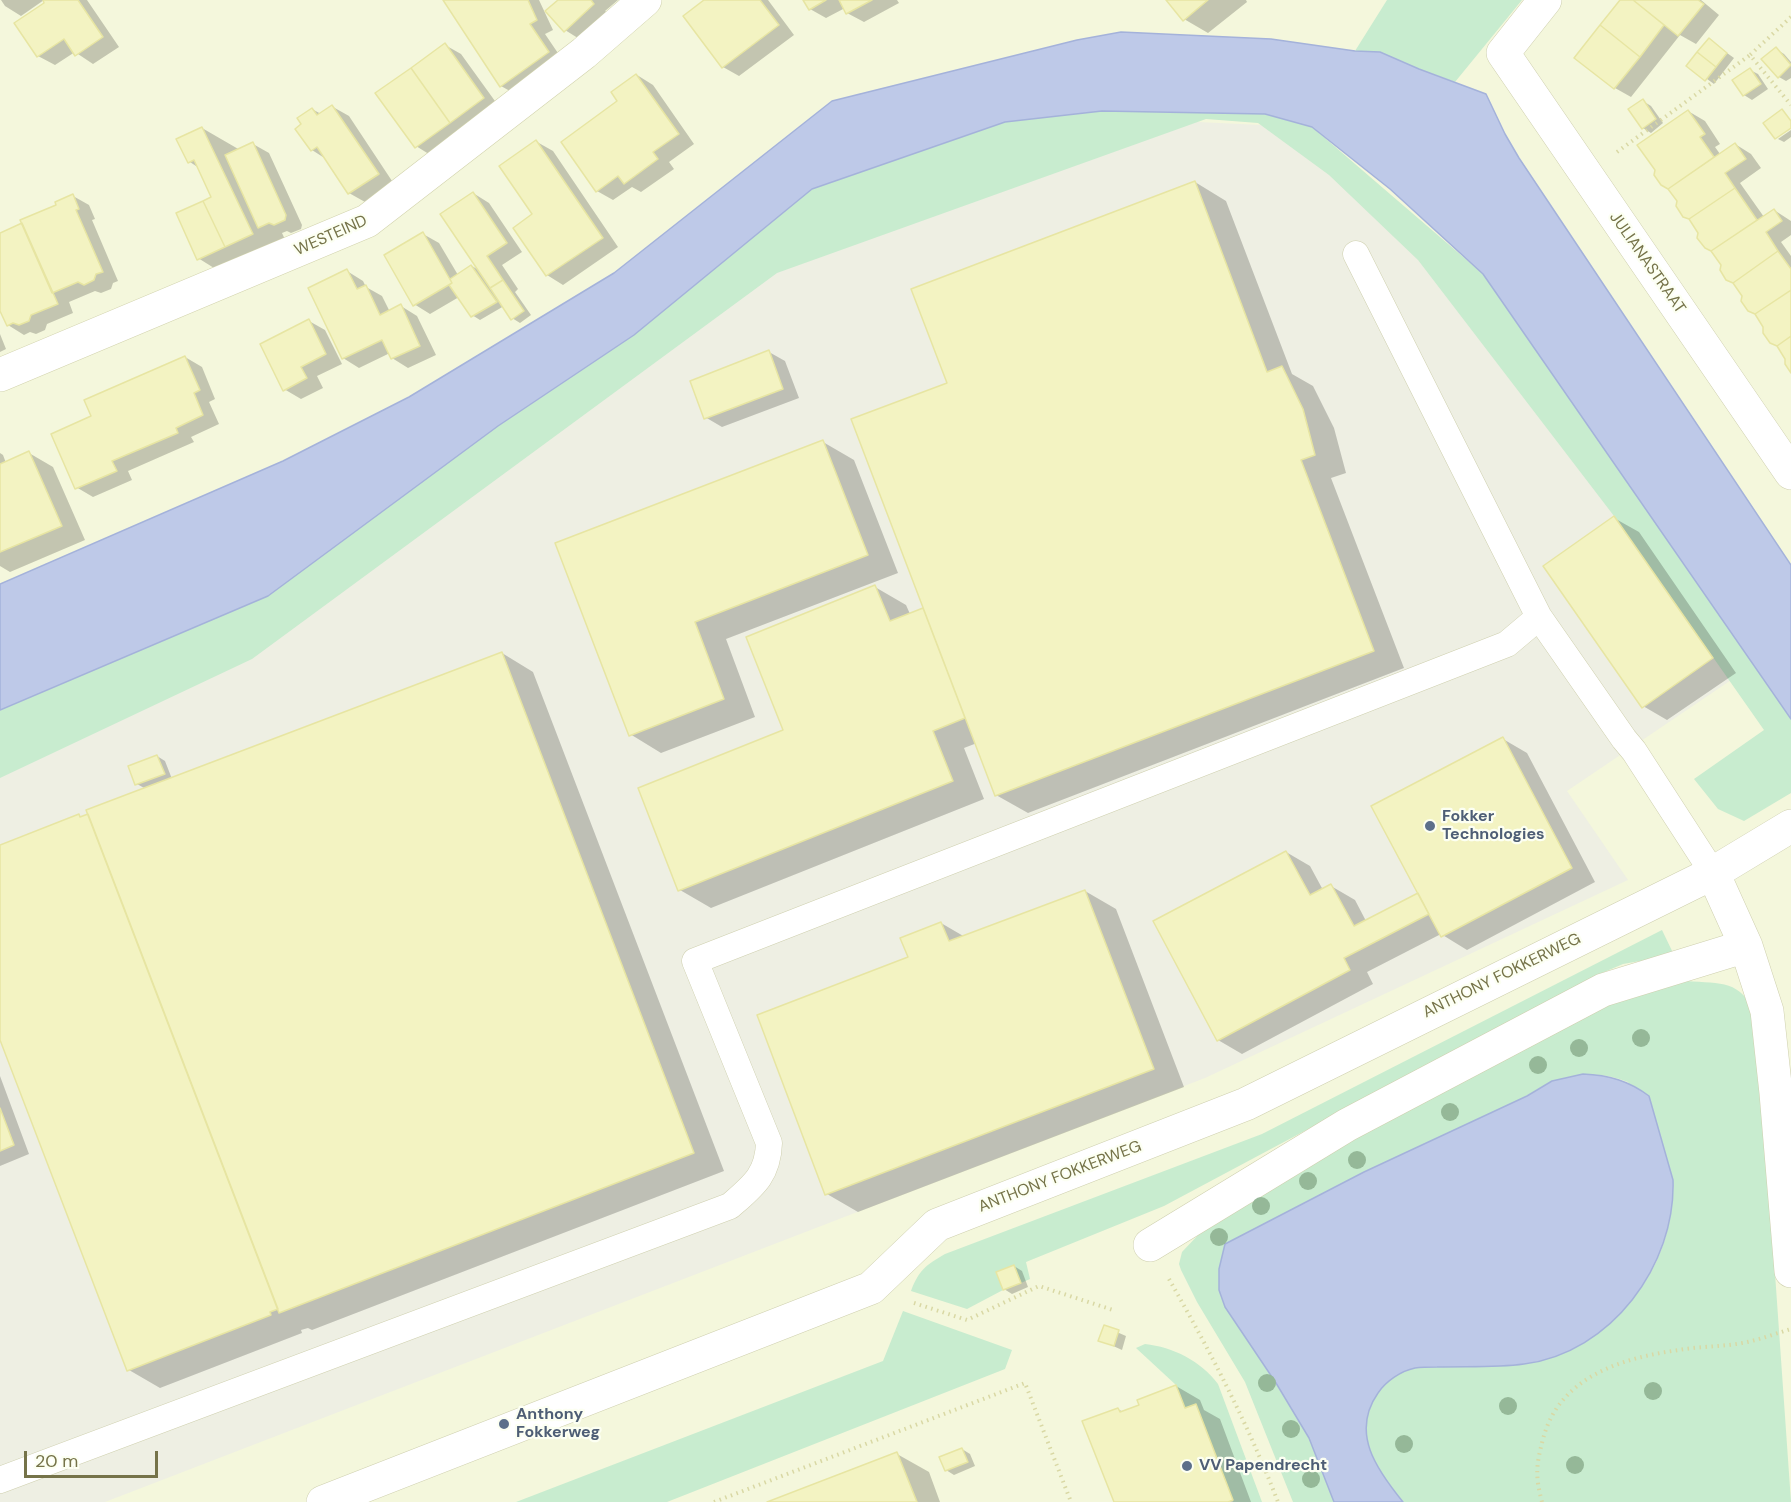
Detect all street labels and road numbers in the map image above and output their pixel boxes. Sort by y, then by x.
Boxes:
street label: JULIANASTRAAT [1605,209,1689,317]
street label: WESTEIND [292,211,370,261]
street label: ANTHONY FOKKERWEG [1420,929,1584,1023]
street label: ANTHONY FOKKERWEG [976,1137,1144,1217]

